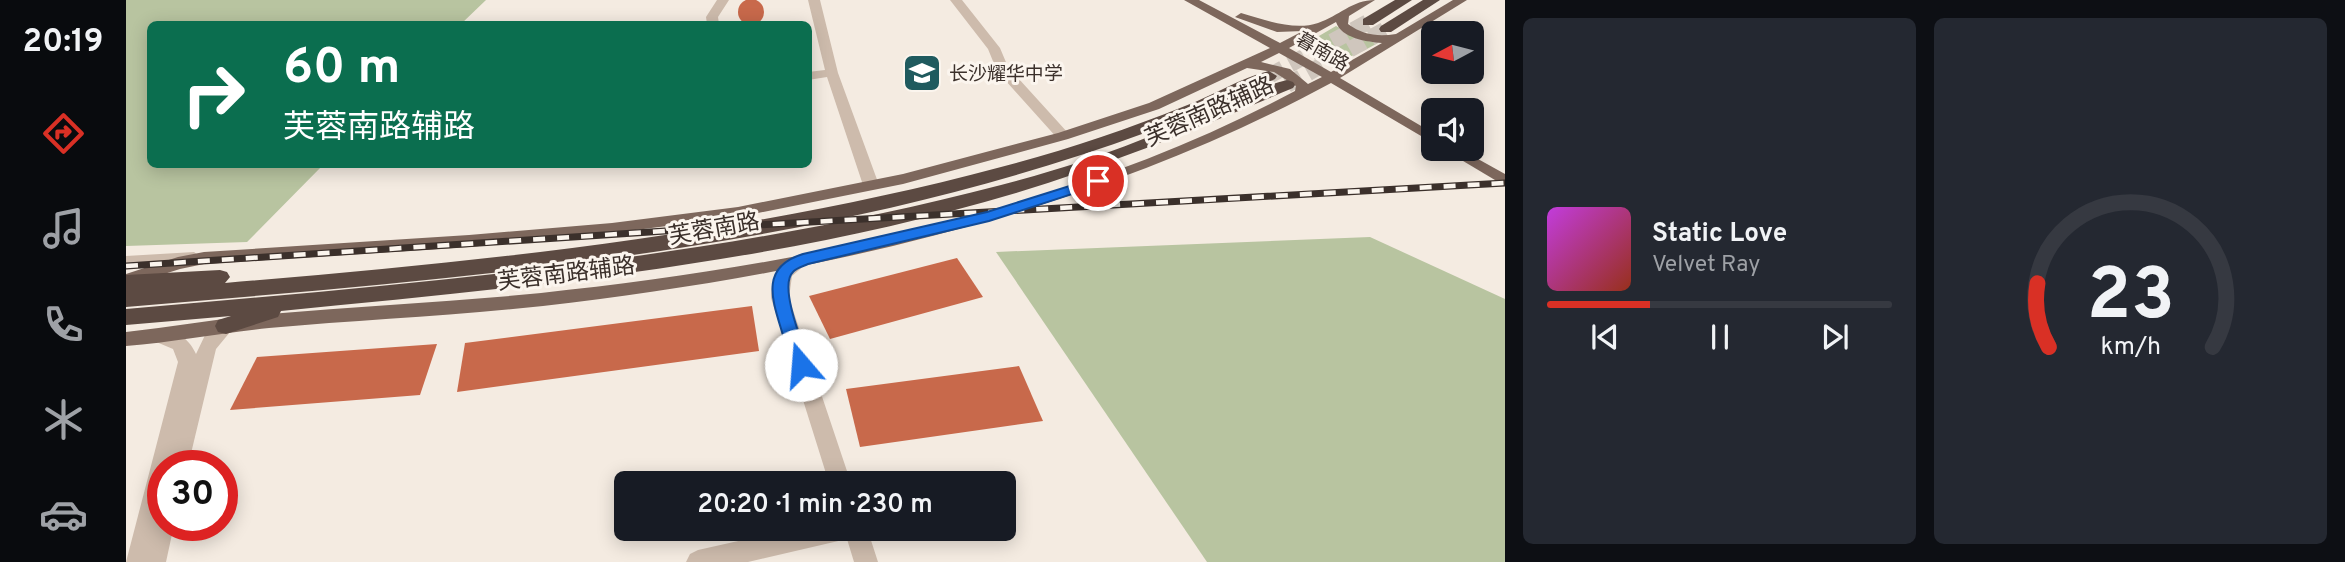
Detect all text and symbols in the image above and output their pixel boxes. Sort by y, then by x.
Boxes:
north arrow [1421,21,1484,84]
map controls [1421,21,1484,161]
text: 20:19 [23,23,103,63]
street label: 暮南路 [1291,28,1353,77]
text: 60 m [283,39,401,101]
icon: right [168,49,259,140]
school or university icon: 长沙耀华中学 [901,52,943,94]
place label: 长沙耀华中学 [949,63,1063,87]
street label: 芙蓉南路辅路 [1141,72,1279,155]
button: sound [1421,98,1484,161]
icon: directions [39,109,88,158]
text: 芙蓉南路辅路 [283,109,475,149]
pin [1068,151,1128,211]
icon: arrive [1079,162,1117,200]
icon: music [39,204,88,253]
street label: 芙蓉南路 [667,208,762,253]
text: Static Love [1652,218,1787,251]
text: Velvet Ray [1652,251,1760,280]
street label: 芙蓉南路辅路 [496,253,637,298]
text: 23 [2086,253,2175,345]
icon: phone [39,300,88,349]
icon: previous [1586,318,1624,356]
icon: pause [1701,318,1739,356]
icon: next [1816,318,1854,356]
position arrow [764,328,838,402]
text: km/h [2100,332,2161,364]
icon: climate [39,395,88,444]
speed limit sign: 30 [147,450,238,541]
text: 20:20 · 1 min · 230 m [697,489,933,522]
icon: car [39,490,88,539]

